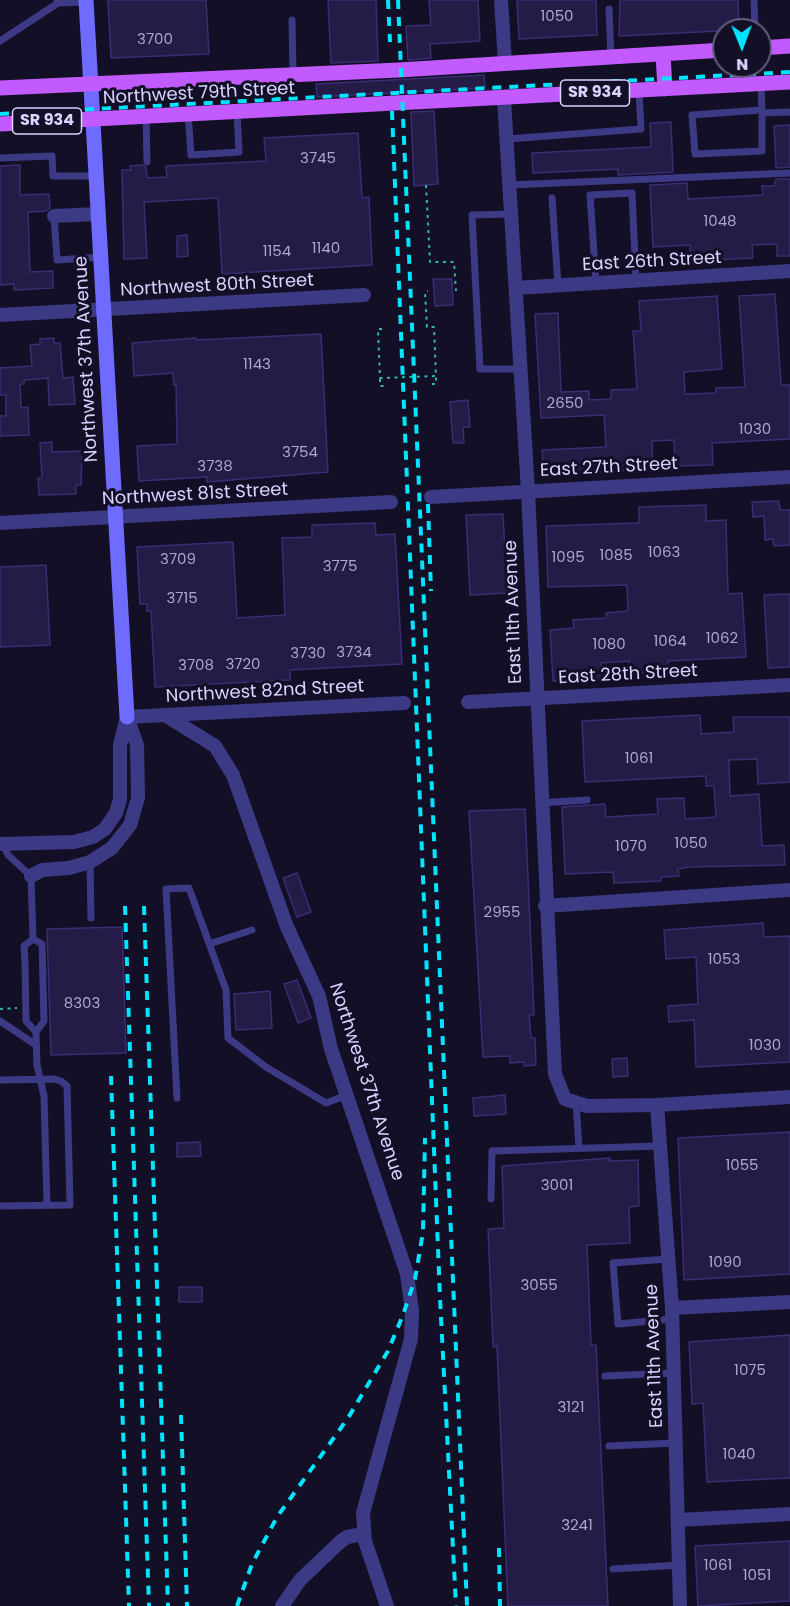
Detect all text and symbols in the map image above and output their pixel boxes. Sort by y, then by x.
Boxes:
house number: 1050 [540,8,574,26]
north arrow [712,18,772,78]
house number: 3700 [137,31,173,49]
text: N [736,53,749,76]
street label: Northwest 79th Street [102,78,296,110]
road number: SR 934 [560,80,630,106]
road number: SR 934 [12,108,82,134]
house number: 3745 [300,150,336,168]
house number: 1048 [703,213,737,231]
house number: 1140 [312,240,340,258]
house number: 1154 [263,243,291,261]
street label: East 26th Street [582,248,722,276]
street label: Northwest 37th Avenue [71,255,103,463]
street label: Northwest 80th Street [120,270,314,302]
house number: 1143 [243,356,271,374]
house number: 2650 [547,395,583,413]
house number: 1030 [739,421,771,439]
house number: 3754 [282,444,318,462]
street label: East 27th Street [540,454,678,482]
house number: 3738 [197,458,233,476]
street label: Northwest 81st Street [101,479,289,511]
street label: East 11th Avenue [501,540,527,684]
house number: 1063 [648,544,680,562]
house number: 1085 [599,547,633,565]
house number: 1095 [551,549,585,567]
house number: 3709 [160,551,196,569]
house number: 3775 [323,558,357,576]
house number: 3715 [166,590,198,608]
house number: 1062 [706,630,738,648]
house number: 1064 [653,633,687,651]
house number: 1080 [592,636,626,654]
house number: 3734 [336,644,372,662]
house number: 3730 [290,645,326,663]
house number: 3720 [225,656,261,674]
house number: 3708 [178,657,214,675]
street label: East 28th Street [558,661,698,689]
street label: Northwest 82nd Street [165,676,365,708]
house number: 1061 [625,750,653,768]
house number: 1050 [674,835,708,853]
house number: 1070 [615,838,647,856]
house number: 2955 [484,904,520,922]
house number: 1053 [708,951,740,969]
street label: Northwest 37th Avenue [324,980,408,1184]
house number: 8303 [64,995,100,1013]
house number: 1030 [749,1037,781,1055]
house number: 1055 [725,1157,759,1175]
house number: 3001 [541,1177,573,1195]
house number: 1090 [708,1254,742,1272]
house number: 3055 [520,1277,558,1295]
street label: East 11th Avenue [642,1284,668,1428]
house number: 1075 [734,1362,766,1380]
house number: 3121 [557,1399,585,1417]
house number: 1040 [722,1446,756,1464]
house number: 3241 [561,1517,593,1535]
house number: 1061 [704,1557,732,1575]
house number: 1051 [743,1567,771,1585]

